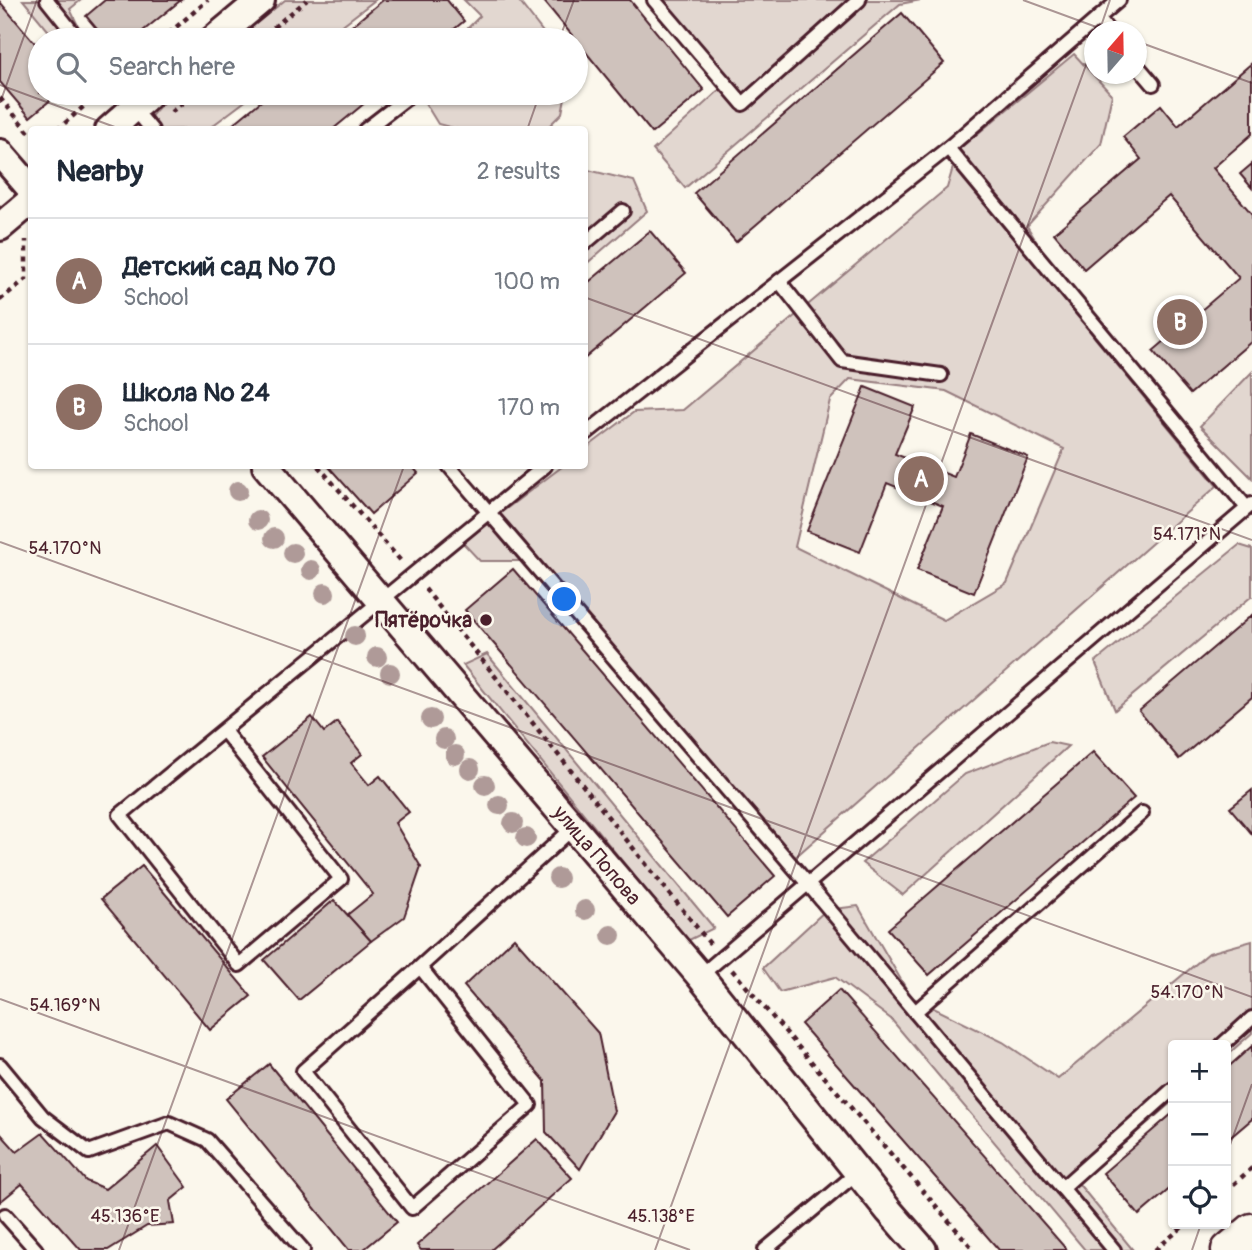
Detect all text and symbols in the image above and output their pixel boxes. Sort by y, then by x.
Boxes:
north arrow [1084,21,1147,84]
search box [28,28,588,105]
icon: search [52,48,90,86]
text: Search here [108,51,235,83]
text: Nearby [56,153,143,190]
text: 2 results [477,157,560,186]
text: Детский сад № 70 [123,251,336,283]
text: A [72,267,86,296]
text: 100 m [494,267,560,296]
text: School [123,283,189,312]
pin: B [1157,296,1203,348]
text: Школа № 24 [123,377,270,409]
text: B [72,393,86,422]
text: 170 m [498,393,560,422]
text: School [123,409,189,438]
pin: A [898,453,944,505]
text: 54.171°N [1153,523,1221,546]
text: 54.170°N [28,537,102,560]
your location [547,582,581,616]
place label: Пятёрочка [375,607,472,634]
marker: Пятёрочка [478,612,494,628]
street label: улица Попова [546,799,647,911]
text: 54.170°N [1150,981,1224,1004]
text: 54.169°N [30,994,100,1017]
map controls [1168,1040,1231,1229]
button: + [1168,1040,1231,1103]
button: − [1168,1103,1231,1166]
button: locate [1168,1166,1231,1229]
text: 45.136°E [91,1205,159,1228]
text: 45.138°E [627,1205,695,1228]

